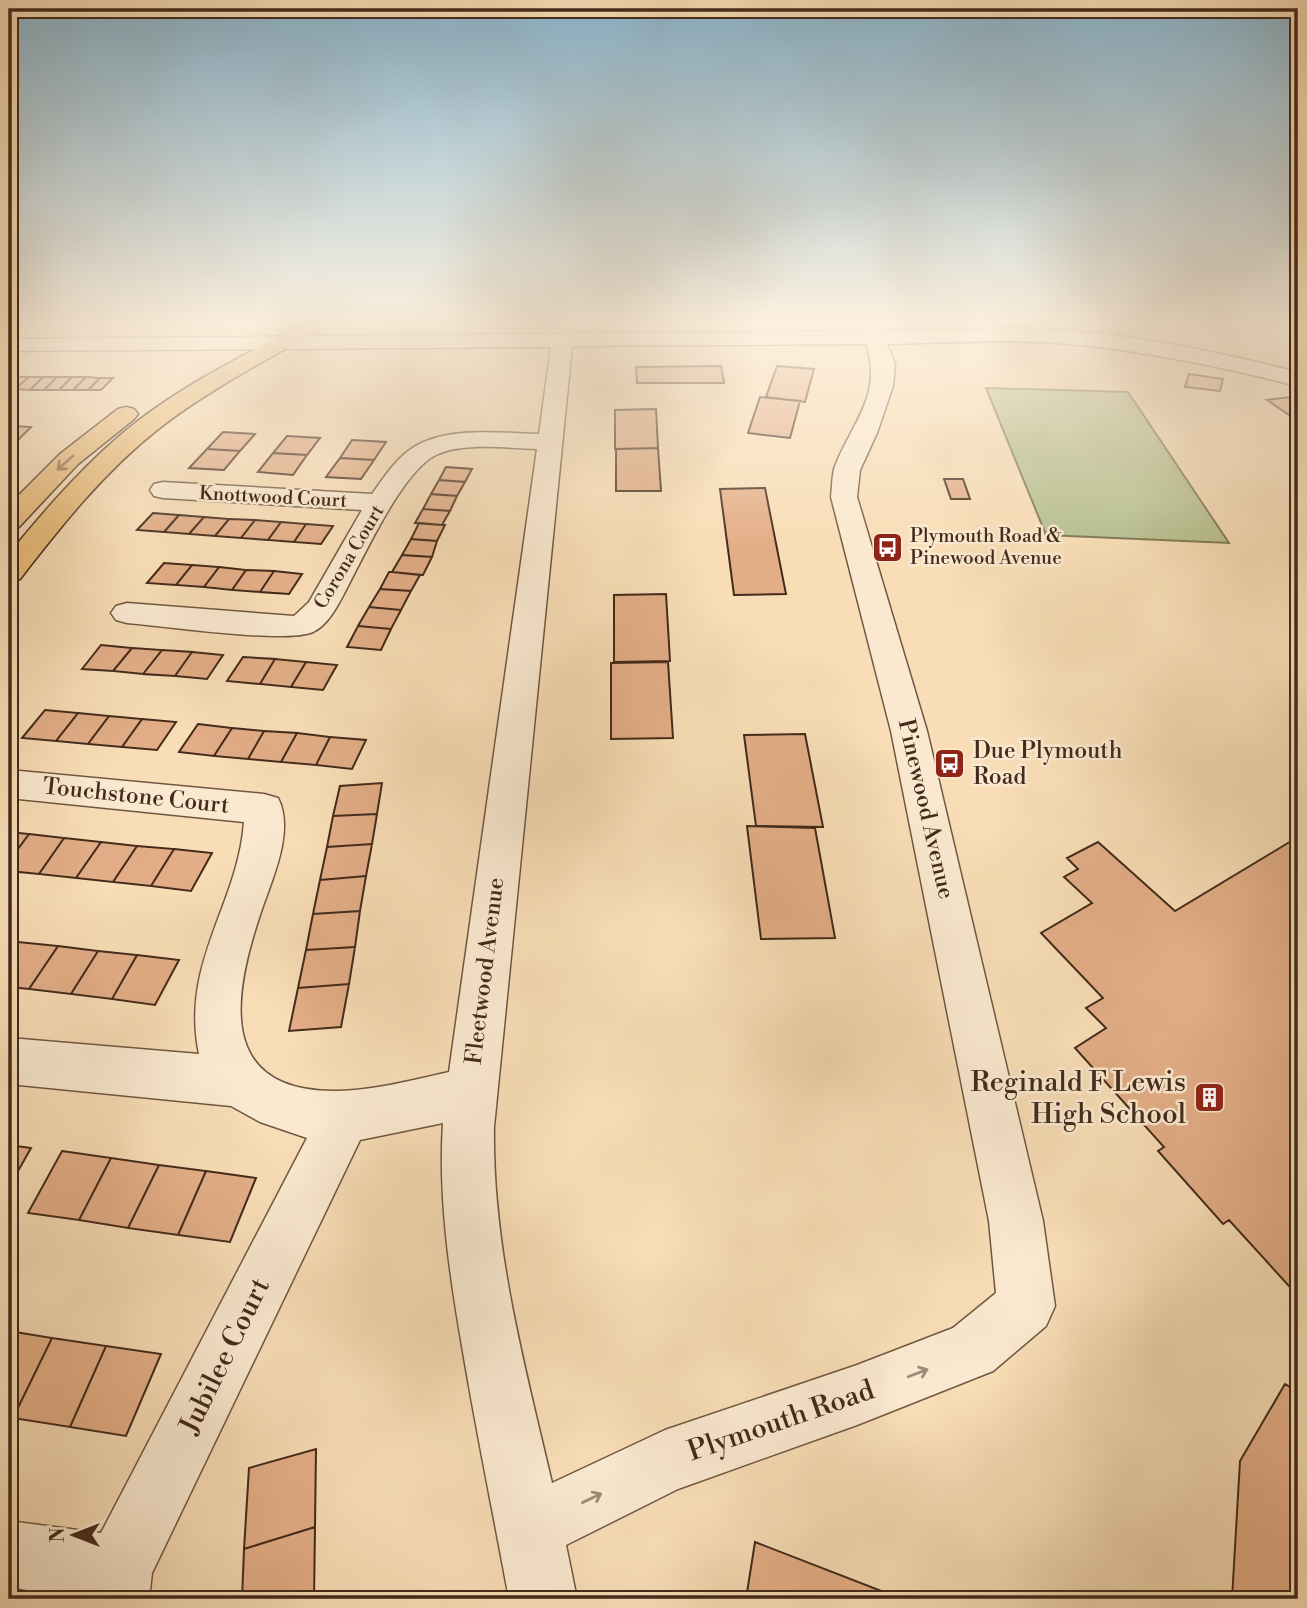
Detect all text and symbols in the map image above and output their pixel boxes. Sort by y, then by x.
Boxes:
one-way arrow [57,454,75,470]
street label: Knottwood Court [198,481,348,513]
street label: Corona Court [309,500,390,613]
place label: Plymouth Road & Pinewood Avenue [910,524,1062,570]
bus stop icon: Plymouth Road & Pinewood Avenue [870,530,904,564]
street label: Pinewood Avenue [892,716,960,902]
place label: Due Plymouth Road [973,737,1123,791]
bus stop icon: Due Plymouth Road [933,747,967,781]
street label: Touchstone Court [42,772,230,820]
street label: Fleetwood Avenue [460,876,510,1066]
place label: Reginald F Lewis High School [971,1065,1186,1132]
building icon: Reginald F Lewis High School [1192,1081,1226,1115]
street label: Jubilee Court [172,1272,278,1441]
one-way arrow [907,1365,929,1378]
street label: Plymouth Road [683,1373,879,1469]
one-way arrow [581,1491,602,1504]
north arrow [38,1500,108,1570]
text: N [46,1527,70,1543]

